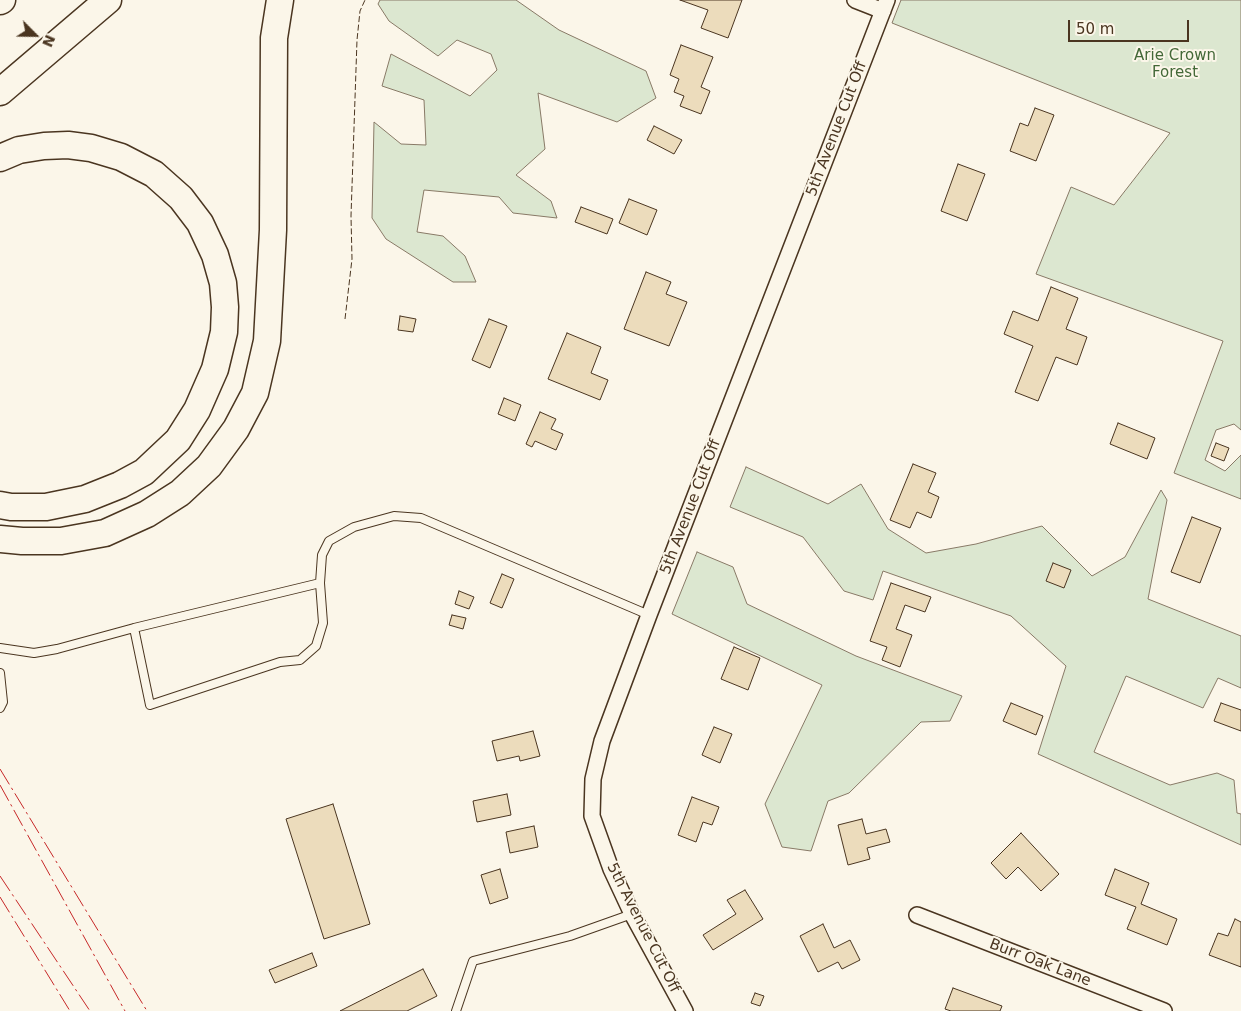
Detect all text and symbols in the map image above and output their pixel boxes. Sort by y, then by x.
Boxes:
north arrow [10,10,60,60]
scale bar [1071,10,1192,42]
text: 50 m [1076,20,1114,38]
text: N [39,32,58,49]
park label: Arie Crown Forest [1134,47,1216,82]
street label: 5th Avenue Cut Off [803,59,871,199]
street label: 5th Avenue Cut Off [657,437,725,577]
street label: 5th Avenue Cut Off [603,860,683,996]
street label: Burr Oak Lane [987,935,1093,991]

